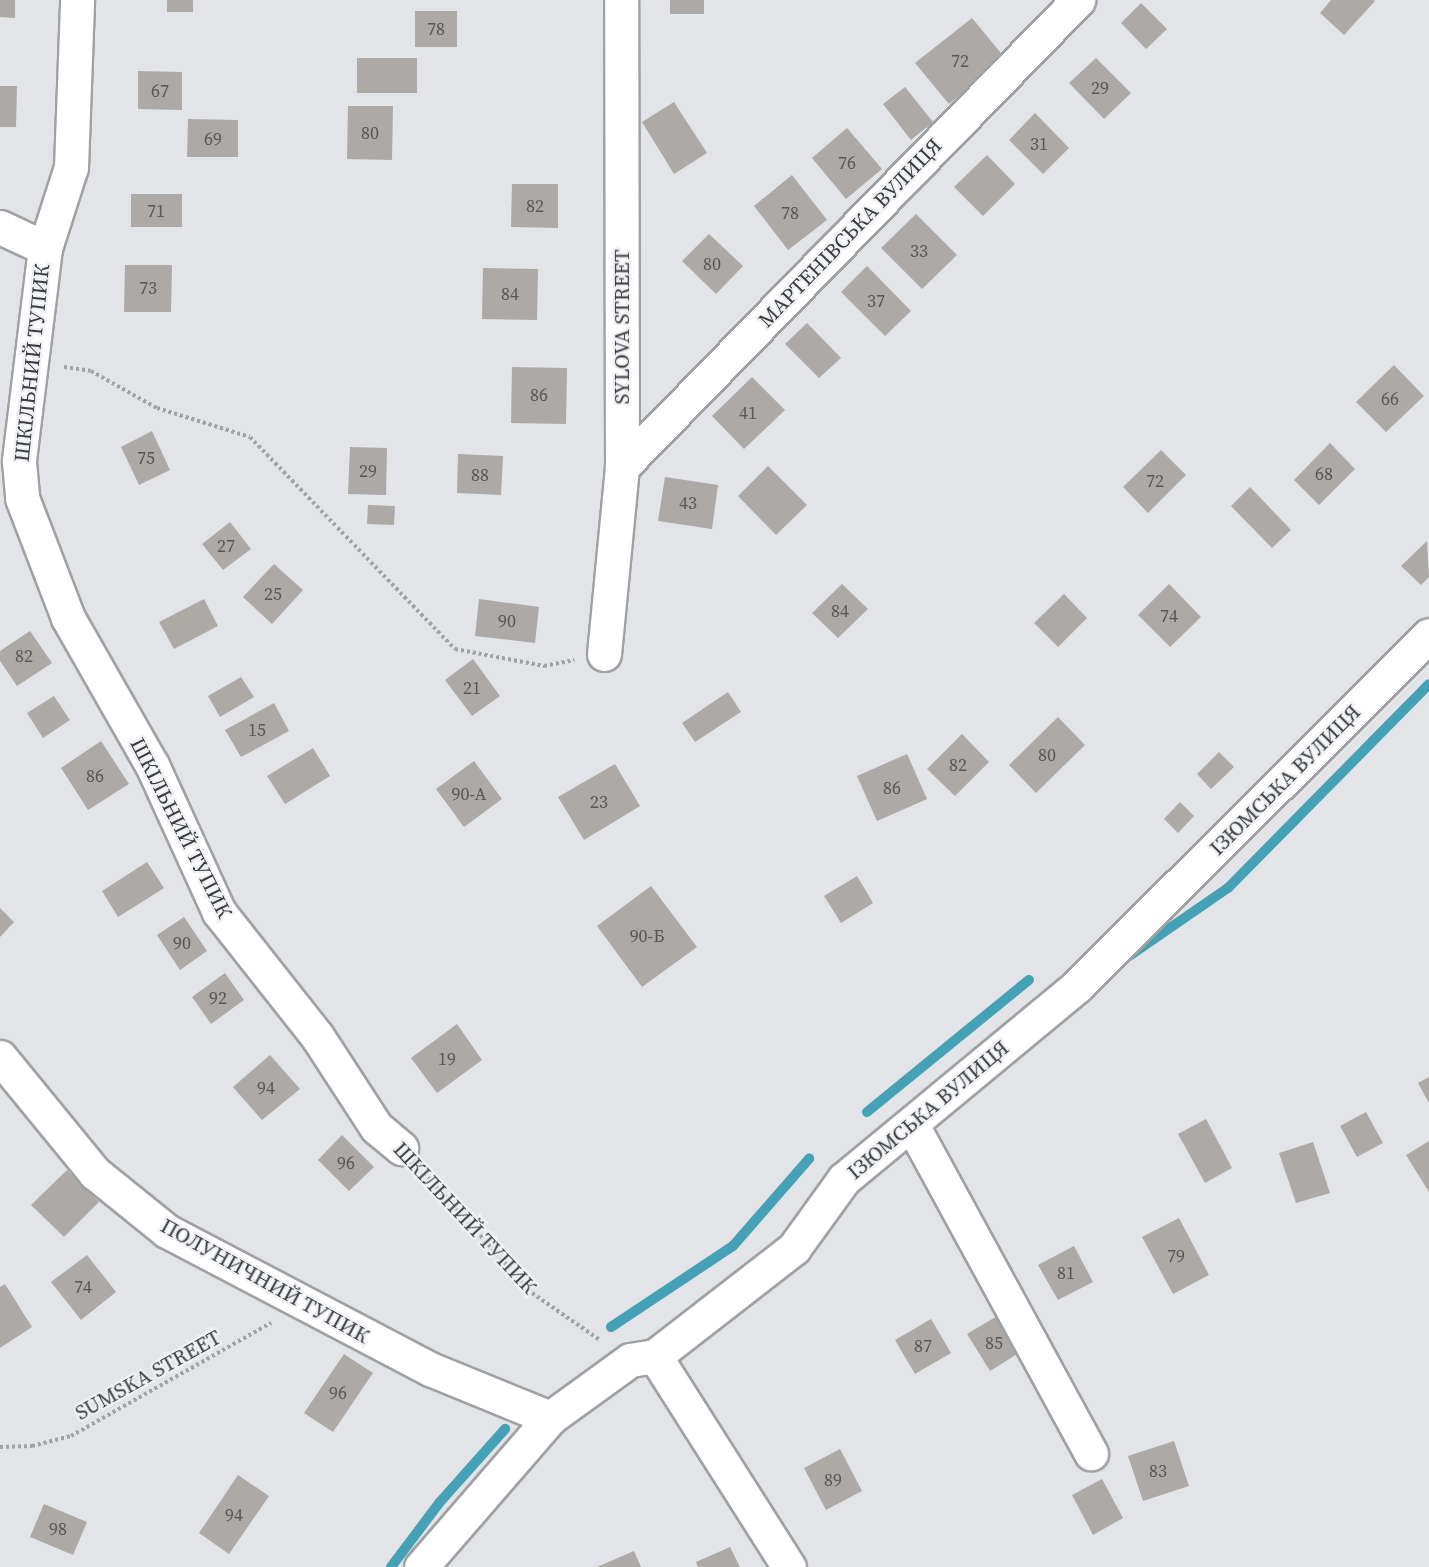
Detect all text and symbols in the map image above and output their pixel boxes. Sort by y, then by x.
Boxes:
house number: 78 [427,18,445,40]
house number: 72 [951,50,969,72]
house number: 29 [1091,77,1109,99]
house number: 67 [151,80,169,102]
house number: 80 [361,122,379,144]
house number: 69 [204,128,222,150]
street label: МАРТЕНІВСЬКА ВУЛИЦЯ [753,133,947,333]
house number: 31 [1030,133,1048,155]
house number: 76 [838,152,856,174]
house number: 82 [526,195,544,217]
house number: 71 [147,200,165,222]
house number: 78 [781,202,799,224]
house number: 33 [910,240,928,262]
street label: SYLOVA STREET [609,250,635,404]
house number: 80 [703,253,721,275]
street label: ШКІЛЬНИЙ ТУПИК [9,263,55,463]
house number: 73 [139,277,157,299]
house number: 84 [501,283,519,305]
house number: 37 [867,290,885,312]
house number: 86 [530,384,548,406]
house number: 66 [1381,388,1399,410]
house number: 41 [739,402,757,424]
house number: 75 [137,447,155,469]
house number: 29 [359,460,377,482]
house number: 68 [1315,463,1333,485]
house number: 88 [471,464,489,486]
house number: 72 [1146,470,1164,492]
house number: 43 [679,492,697,514]
house number: 27 [217,535,235,557]
house number: 25 [264,583,282,605]
house number: 84 [831,600,849,622]
house number: 74 [1160,605,1178,627]
house number: 90 [498,610,516,632]
house number: 82 [15,645,33,667]
house number: 21 [463,677,481,699]
street label: ІЗЮМСЬКА ВУЛИЦЯ [1204,699,1366,861]
house number: 15 [248,719,266,741]
street label: ШКІЛЬНИЙ ТУПИК [125,734,237,922]
house number: 80 [1038,744,1056,766]
house number: 82 [949,754,967,776]
house number: 86 [86,765,104,787]
house number: 86 [883,777,901,799]
house number: 90-А [451,783,487,805]
house number: 23 [590,791,608,813]
house number: 90-Б [630,925,664,947]
house number: 90 [173,932,191,954]
house number: 92 [209,987,227,1009]
street label: ІЗЮМСЬКА ВУЛИЦЯ [842,1035,1014,1185]
house number: 19 [438,1048,456,1070]
house number: 94 [257,1077,275,1099]
street label: ШКІЛЬНИЙ ТУПИК [388,1137,542,1299]
house number: 96 [337,1152,355,1174]
street label: ПОЛУНИЧНИЙ ТУПИК [156,1213,374,1349]
house number: 79 [1167,1245,1185,1267]
house number: 81 [1057,1262,1075,1284]
house number: 74 [74,1276,92,1298]
street label: SUMSKA STREET [71,1325,225,1425]
house number: 85 [985,1332,1003,1354]
house number: 87 [914,1335,932,1357]
house number: 96 [329,1382,347,1404]
house number: 83 [1149,1460,1167,1482]
house number: 89 [824,1469,842,1491]
house number: 94 [225,1504,243,1526]
house number: 98 [49,1518,67,1540]

